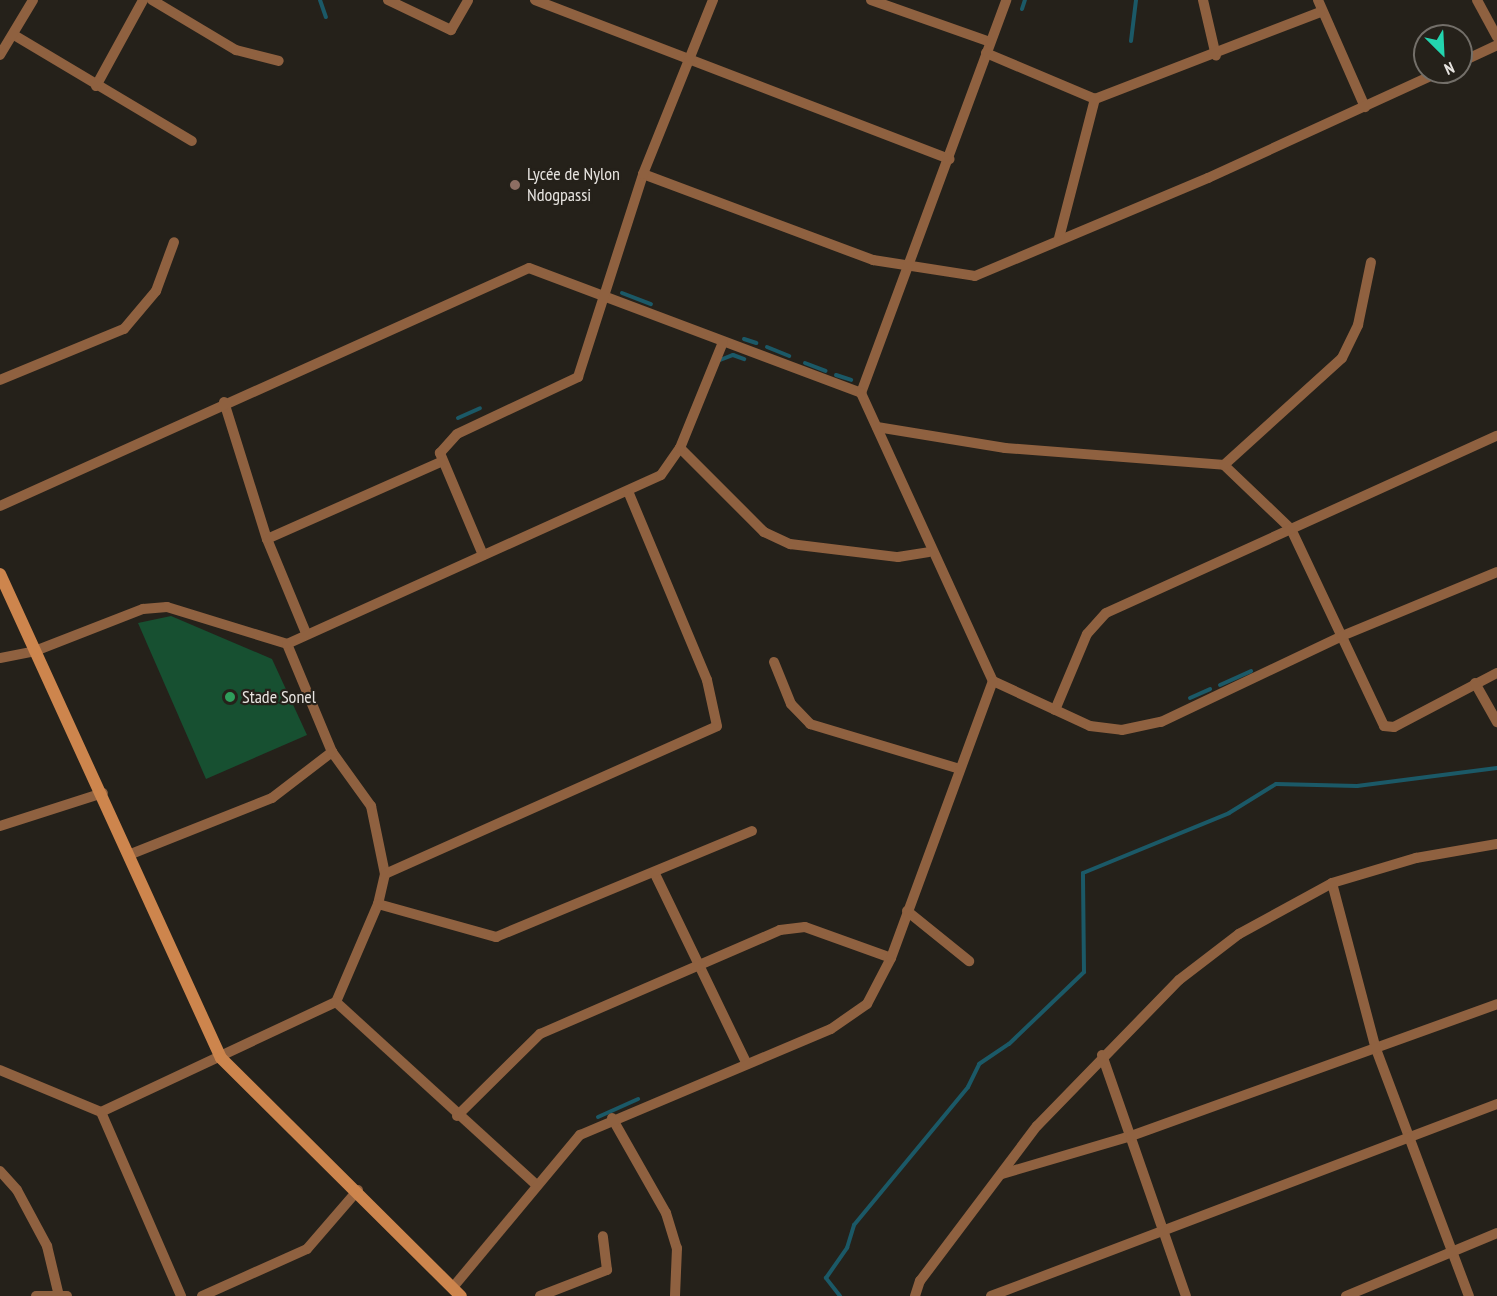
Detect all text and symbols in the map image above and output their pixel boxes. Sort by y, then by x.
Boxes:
north arrow [1413,24,1473,84]
text: N [1442,58,1458,80]
place label: Lycée de Nylon Ndogpassi [527,164,620,207]
marker: Lycée de Nylon Ndogpassi [508,178,522,192]
place label: Stade Sonel [242,686,316,708]
marker: Stade Sonel [223,690,237,704]

